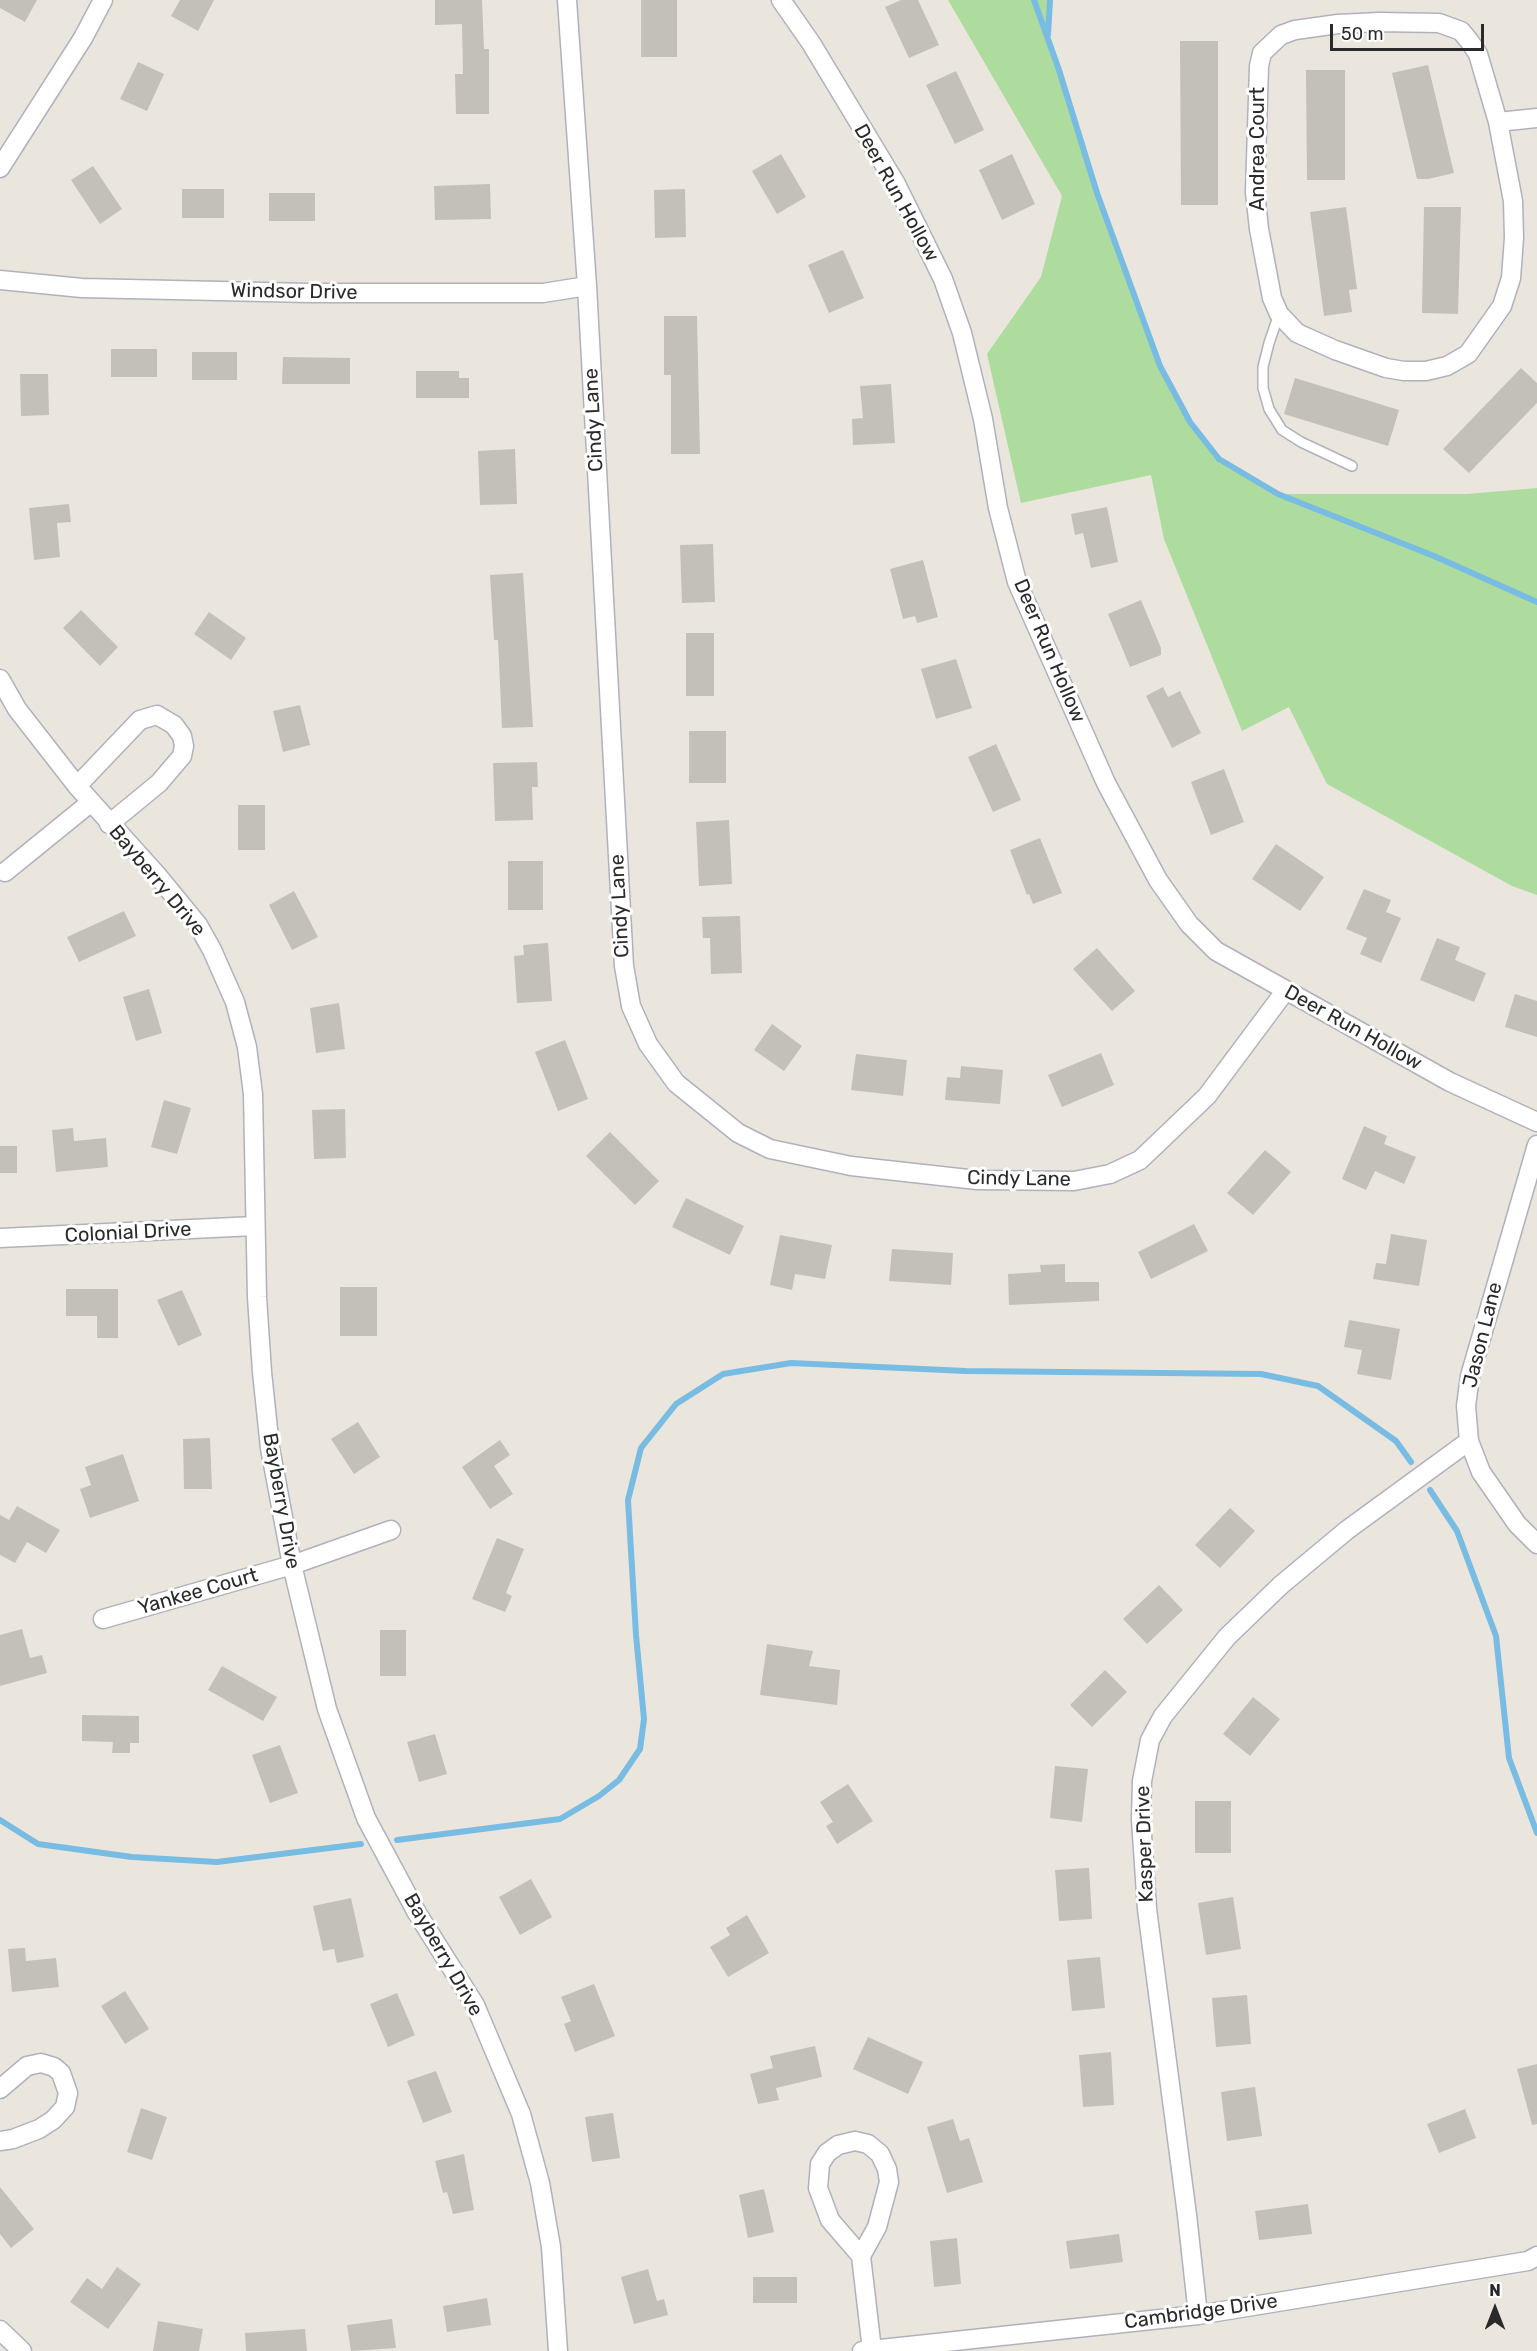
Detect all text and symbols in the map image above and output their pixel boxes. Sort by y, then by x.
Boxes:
scale bar [1333,12,1488,50]
text: 50 m [1341,23,1384,45]
street label: Andrea Court [1246,87,1270,211]
street label: Deer Run Hollow [848,120,944,266]
street label: Windsor Drive [230,279,358,305]
street label: Cindy Lane [579,368,609,472]
street label: Deer Run Hollow [1008,576,1090,726]
street label: Bayberry Drive [104,821,210,941]
street label: Cindy Lane [605,854,635,958]
street label: Deer Run Hollow [1280,980,1426,1076]
street label: Cindy Lane [967,1166,1071,1192]
street label: Colonial Drive [64,1218,192,1248]
street label: Jason Lane [1458,1280,1508,1390]
street label: Bayberry Drive [257,1431,305,1571]
street label: Yankee Court [135,1563,261,1621]
street label: Kasper Drive [1131,1785,1159,1903]
street label: Bayberry Drive [398,1889,488,2021]
north arrow [1465,2279,1525,2339]
text: N [1489,2281,1501,2300]
street label: Cambridge Drive [1123,2289,1279,2335]

